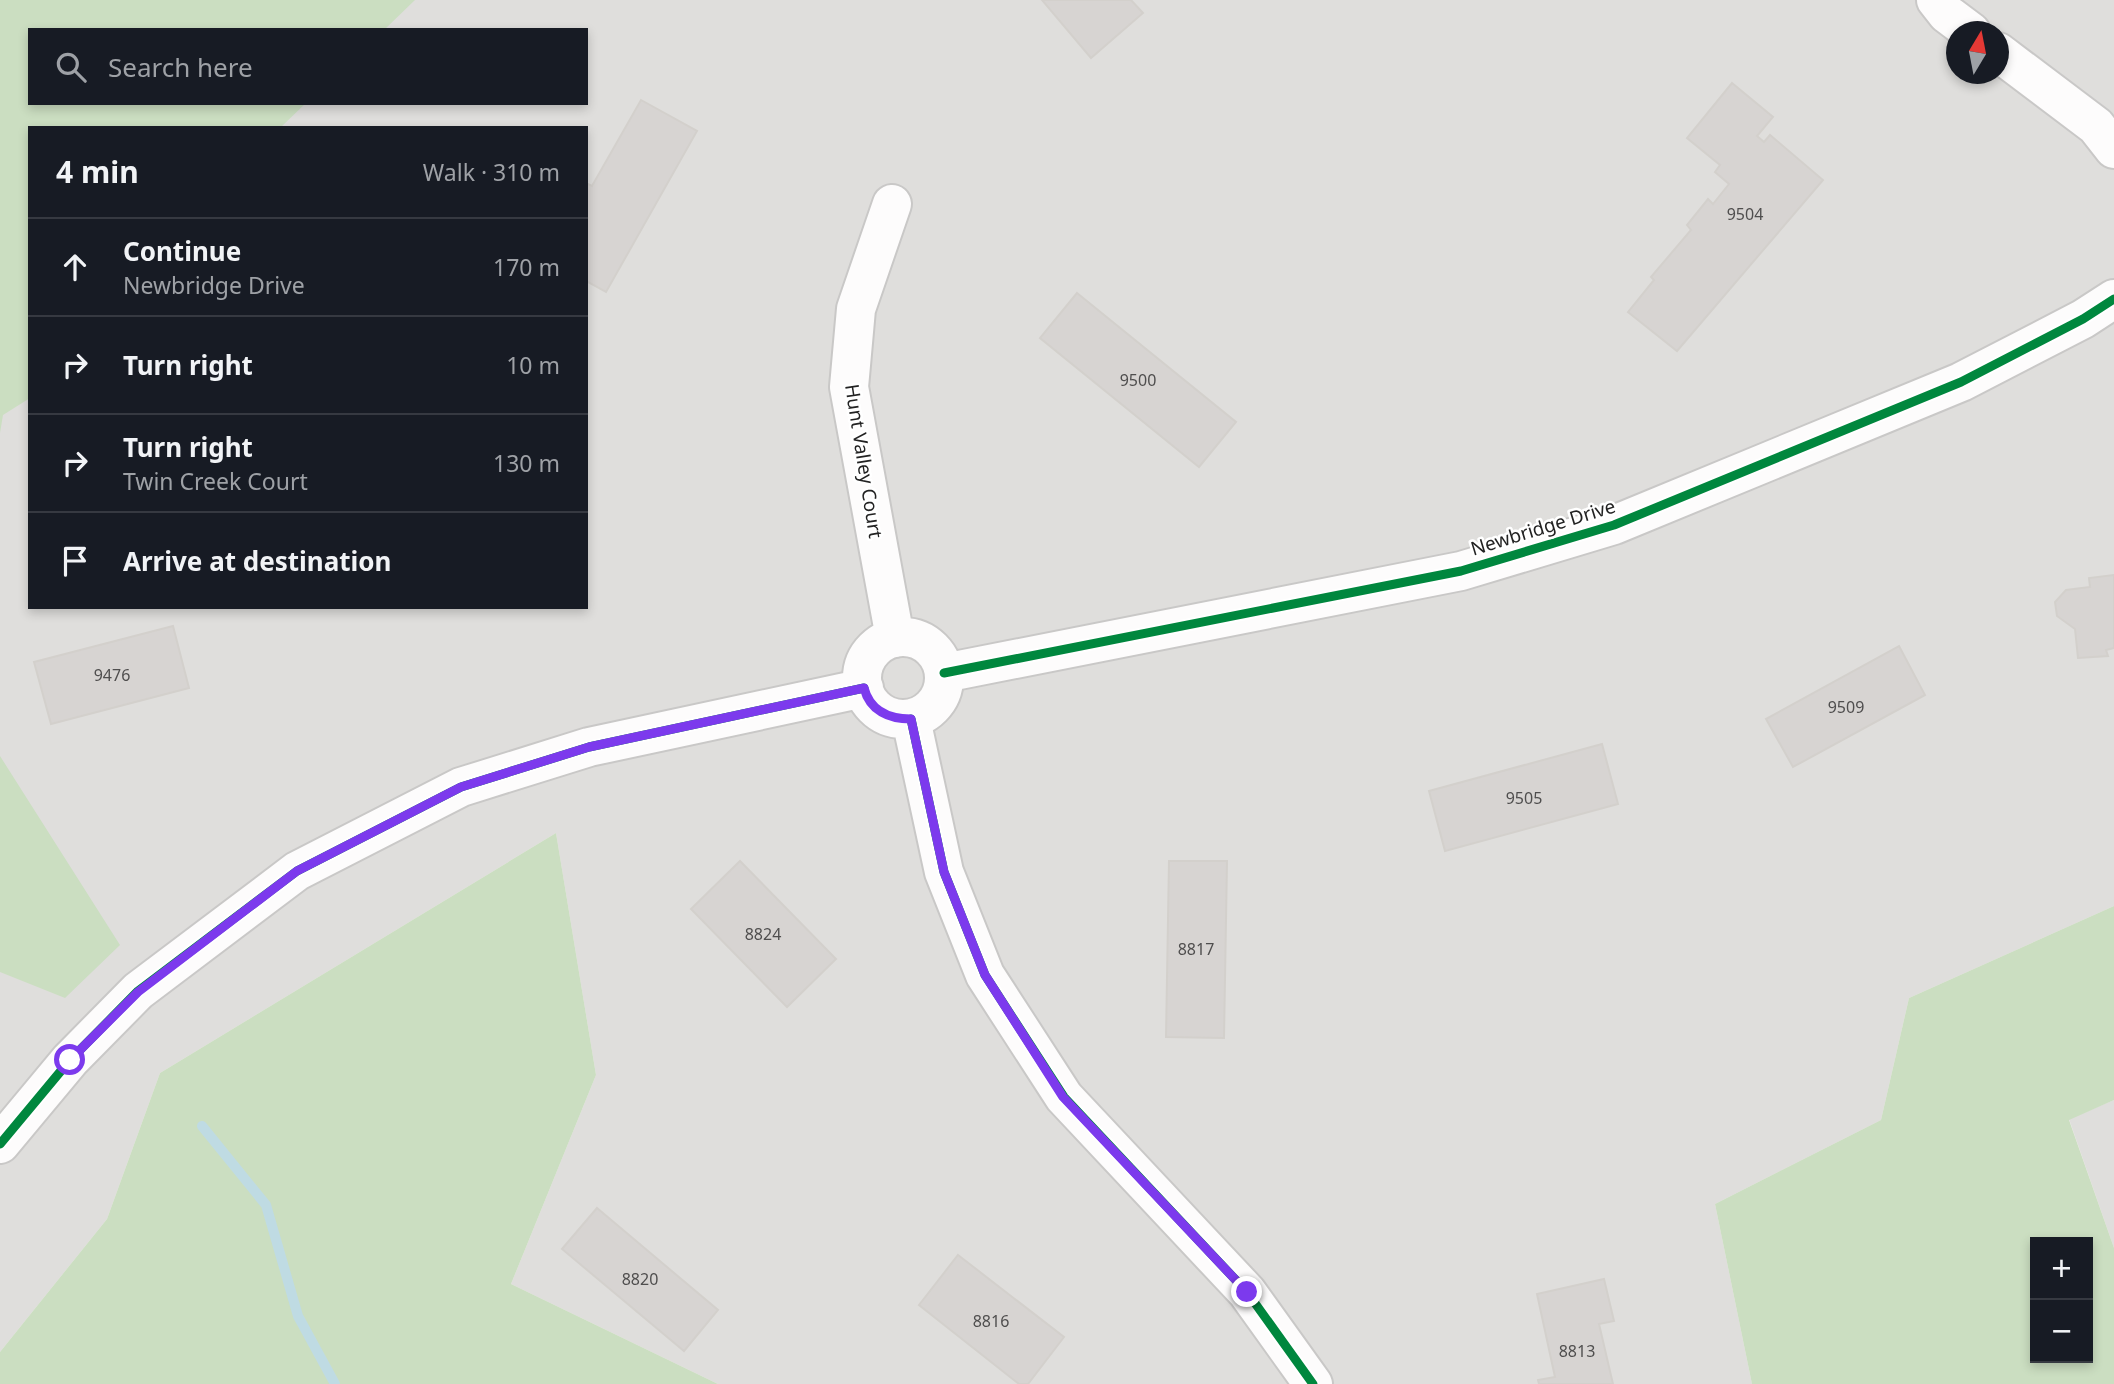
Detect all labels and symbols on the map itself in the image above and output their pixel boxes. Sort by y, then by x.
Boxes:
north arrow [1946,21,2009,84]
house number: 9504 [1727,203,1763,225]
house number: 9500 [1120,369,1156,391]
street label: Hunt Valley Court [839,382,889,540]
street label: Newbridge Drive [1467,493,1619,561]
house number: 9476 [94,664,130,686]
house number: 9509 [1828,696,1864,718]
house number: 9505 [1506,787,1542,809]
house number: 8824 [745,923,781,945]
house number: 8817 [1178,938,1214,960]
route start [54,1044,85,1075]
house number: 8820 [622,1268,658,1290]
route end [1231,1276,1262,1307]
house number: 8816 [973,1310,1009,1332]
house number: 8813 [1559,1340,1595,1362]

